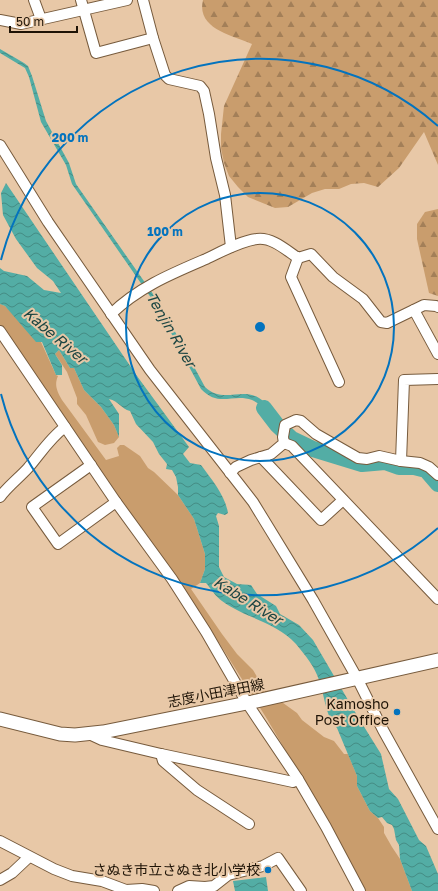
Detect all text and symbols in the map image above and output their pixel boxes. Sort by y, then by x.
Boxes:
scale bar [10,8,77,34]
text: 50 m [16,14,44,29]
text: 200 m [52,130,88,145]
text: 100 m [147,224,183,239]
water label: Tenjin River [142,289,202,373]
water label: Kabe River [20,304,93,368]
centre of rings [253,320,267,334]
water label: Kabe River [211,572,288,629]
street label: 志度小田津田線 [166,675,266,710]
place label: Kamosho Post Office [315,695,389,728]
marker: Kamosho Post Office [392,707,402,717]
place label: さぬき市立さぬき北小学校 [93,861,260,878]
marker: さぬき市立さぬき北小学校 [263,865,273,875]

